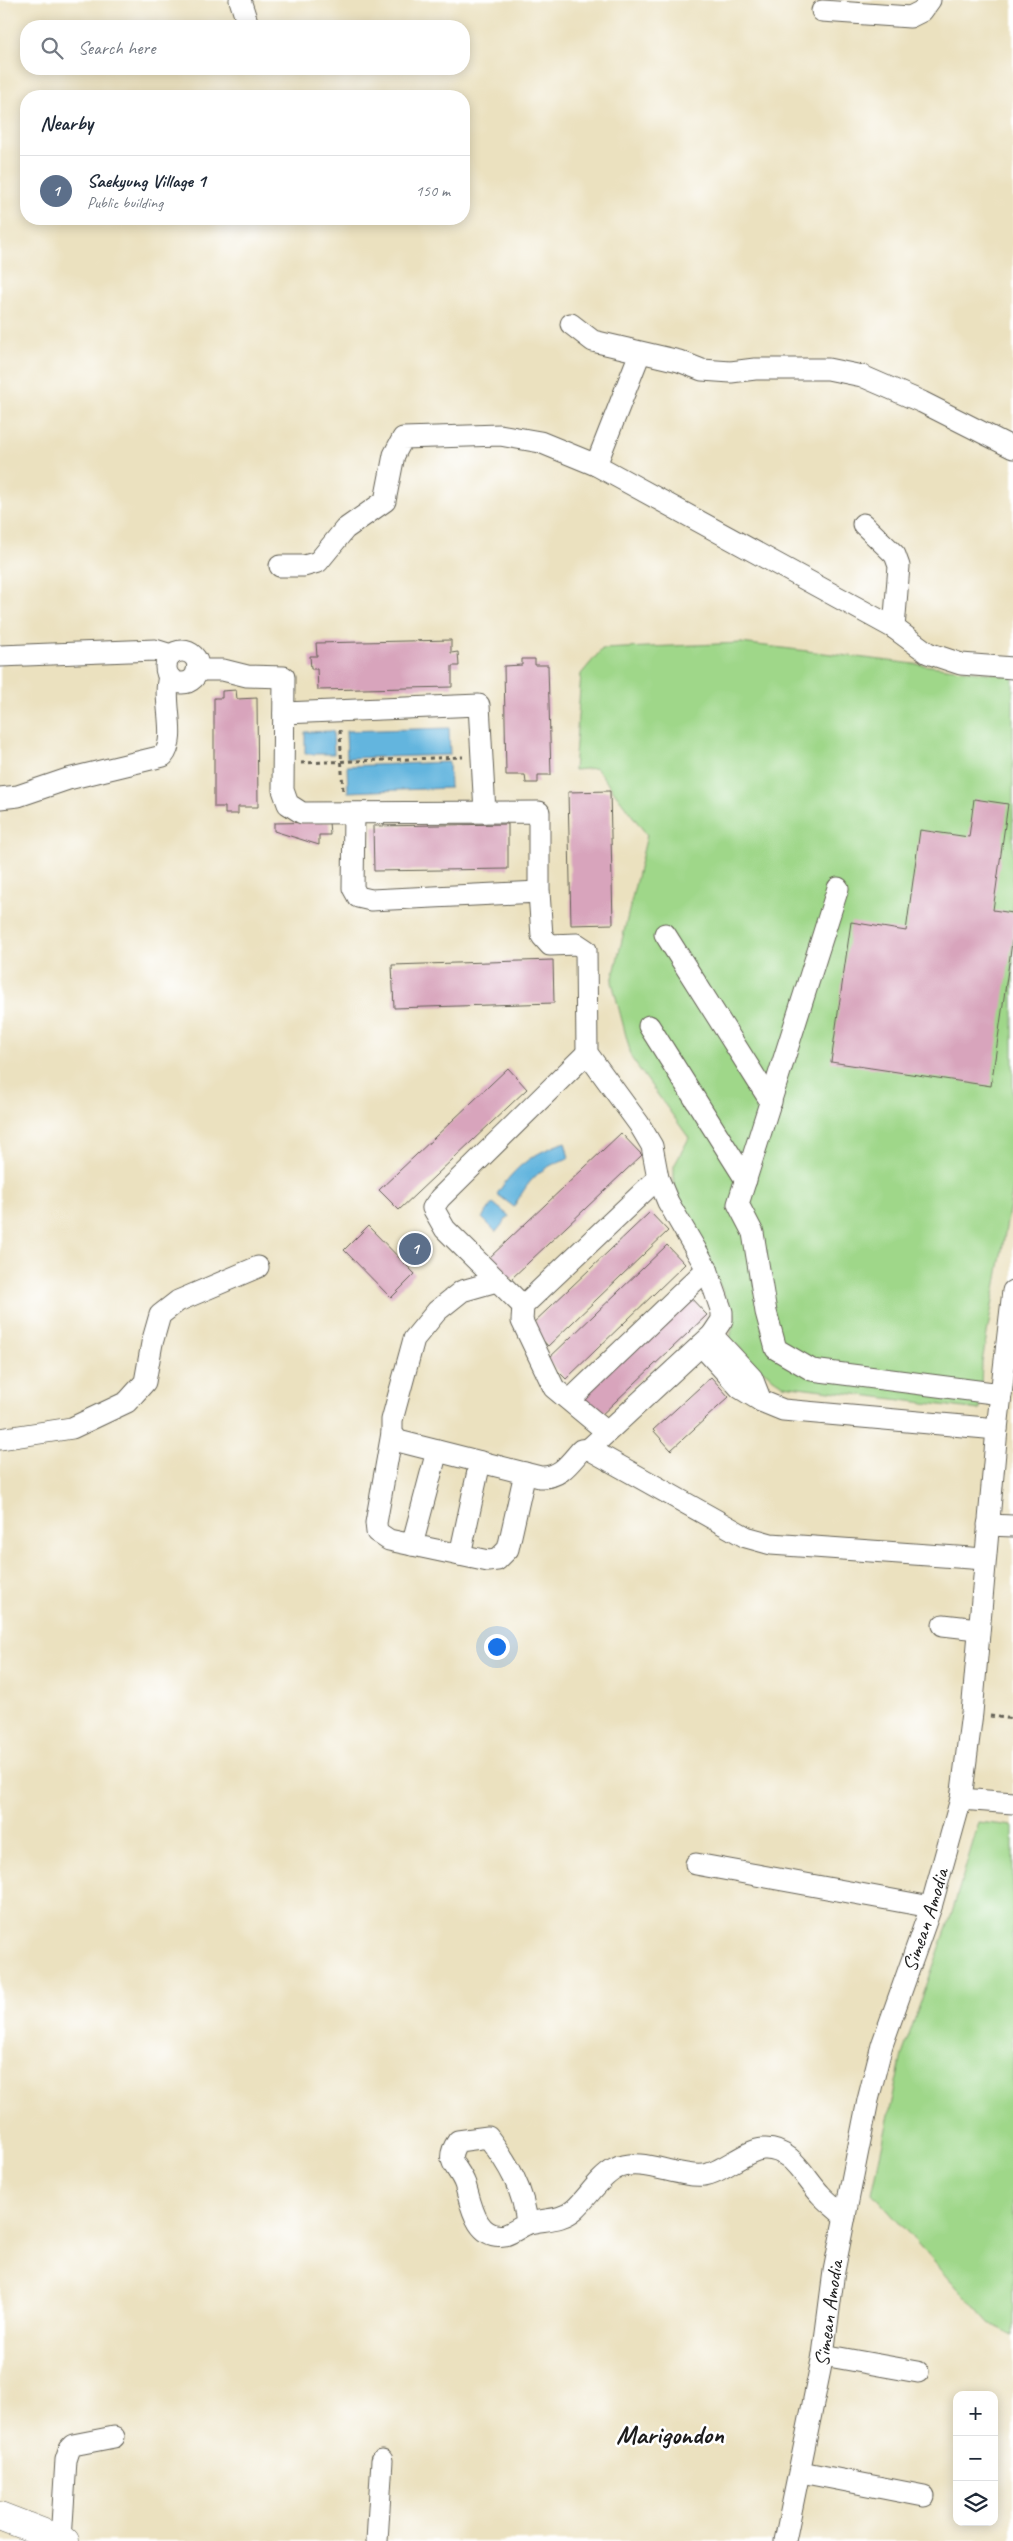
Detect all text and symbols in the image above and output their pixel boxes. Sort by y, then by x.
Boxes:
search box [20,20,470,75]
icon: search [38,34,66,62]
text: Search here [78,36,155,60]
text: Nearby [40,110,93,136]
text: Saekyung Village 1 [87,169,206,193]
text: 1 [52,181,60,201]
text: 150 m [416,181,450,201]
text: Public building [87,193,163,213]
pin: 1 [399,1230,431,1268]
your location [484,1634,510,1660]
street label: Simean Amodia [896,1863,955,1975]
street label: Simean Amodia [808,2255,849,2369]
map controls [953,2391,998,2526]
button: + [953,2391,998,2436]
district label: Marigondon [616,2418,725,2451]
button: − [953,2436,998,2481]
button: layers [953,2481,998,2526]

